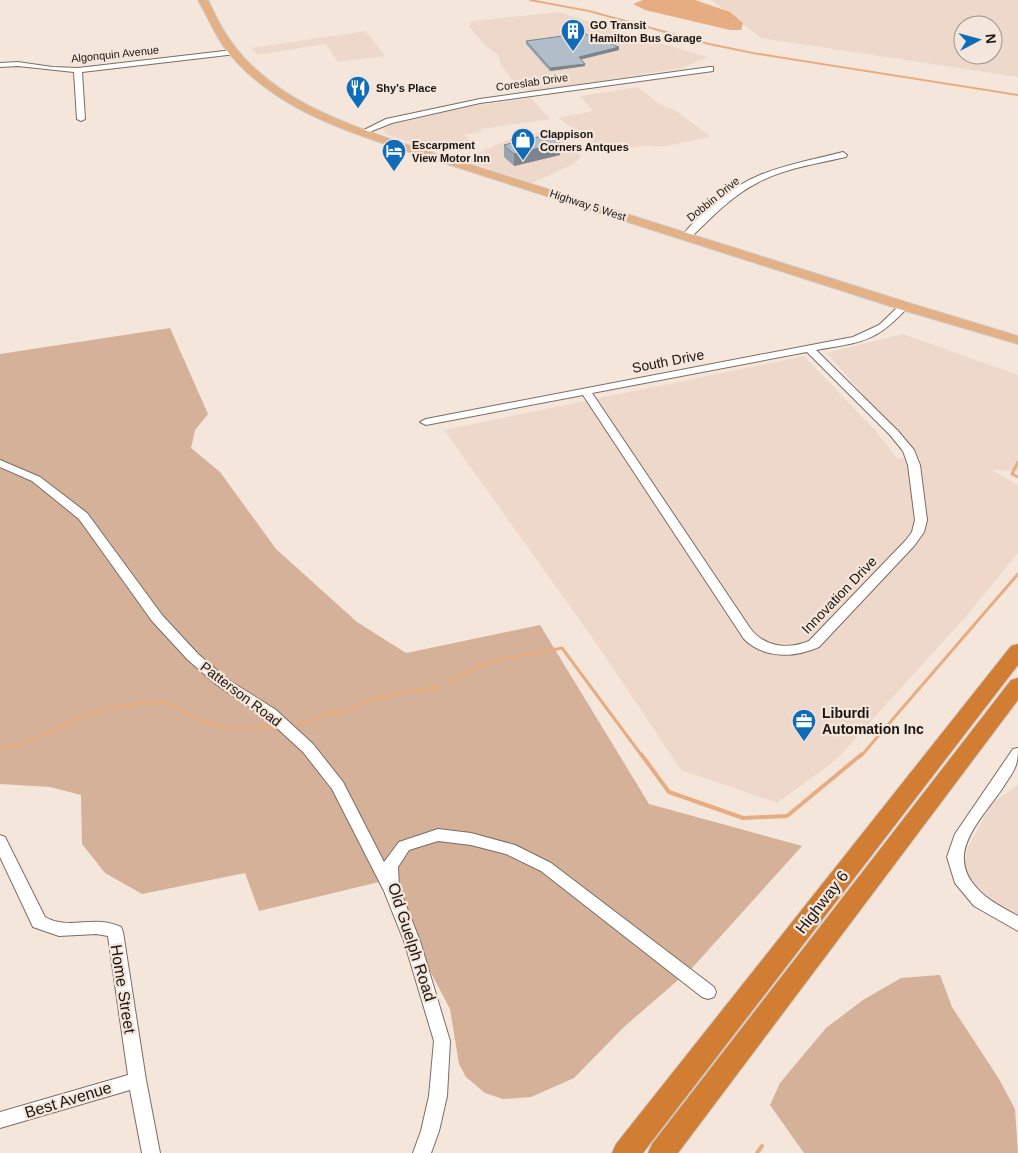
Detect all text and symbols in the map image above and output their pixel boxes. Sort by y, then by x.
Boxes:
north arrow [953,15,1003,65]
building icon: GO Transit Hamilton Bus Garage [560,18,586,52]
place label: GO Transit Hamilton Bus Garage [590,19,702,44]
text: N [982,33,999,45]
street label: Algonquin Avenue [70,43,160,65]
street label: Coreslab Drive [495,71,569,93]
restaurant icon: Shy's Place [345,75,371,109]
place label: Shy's Place [376,82,437,94]
shop icon: Clappison Corners Antques [510,127,536,161]
place label: Clappison Corners Antques [540,128,629,153]
hotel icon: Escarpment View Motor Inn [381,138,407,172]
place label: Escarpment View Motor Inn [412,139,490,164]
street label: Dobbin Drive [685,174,741,224]
street label: Highway 5 West [548,187,628,223]
street label: South Drive [631,346,706,376]
street label: Innovation Drive [798,553,880,637]
street label: Patterson Road [197,658,285,730]
place label: Liburdi Automation Inc [822,705,924,737]
office icon: Liburdi Automation Inc [791,708,817,742]
street label: Highway 6 [792,867,852,937]
street label: Old Guelph Road [385,881,439,1003]
street label: Home Street [108,943,139,1035]
street label: Best Avenue [23,1079,113,1121]

